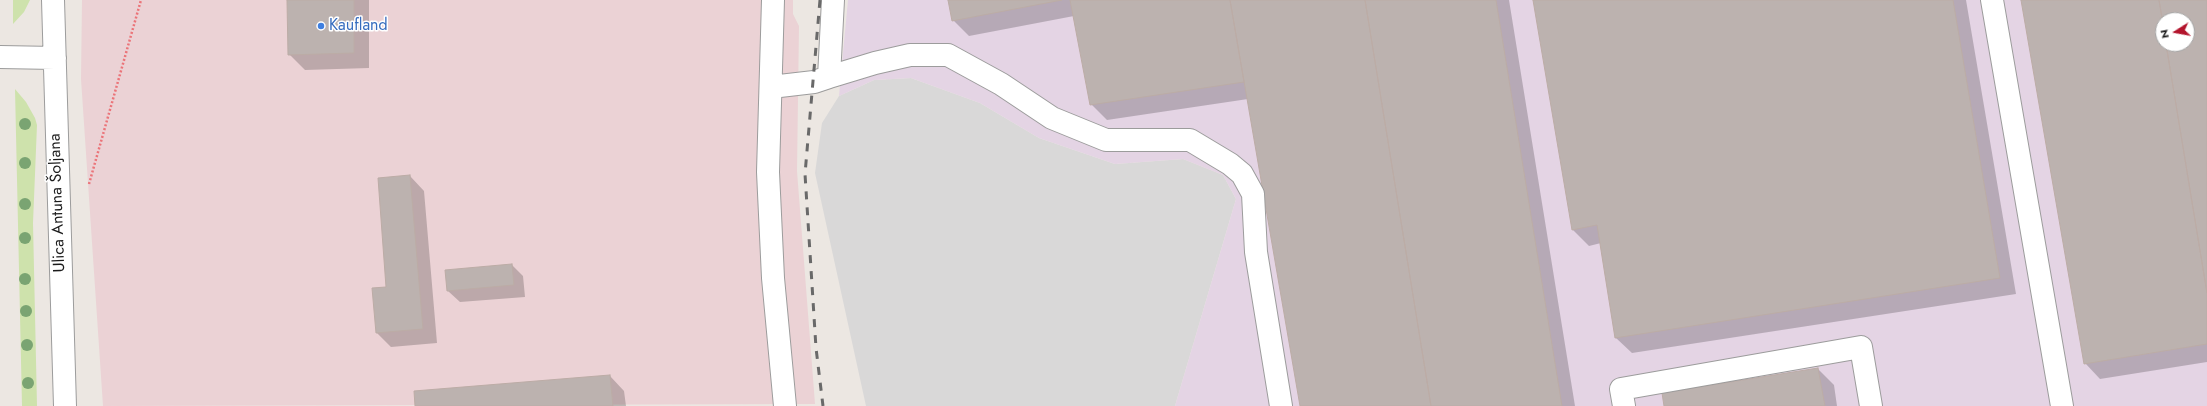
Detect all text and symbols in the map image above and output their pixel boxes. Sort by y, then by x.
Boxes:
north arrow [2155,12,2195,52]
place label: Kaufland [329,16,388,36]
marker: Kaufland [316,21,326,31]
text: N [2156,28,2173,40]
street label: Ulica Antuna Šoljana [46,133,70,273]

